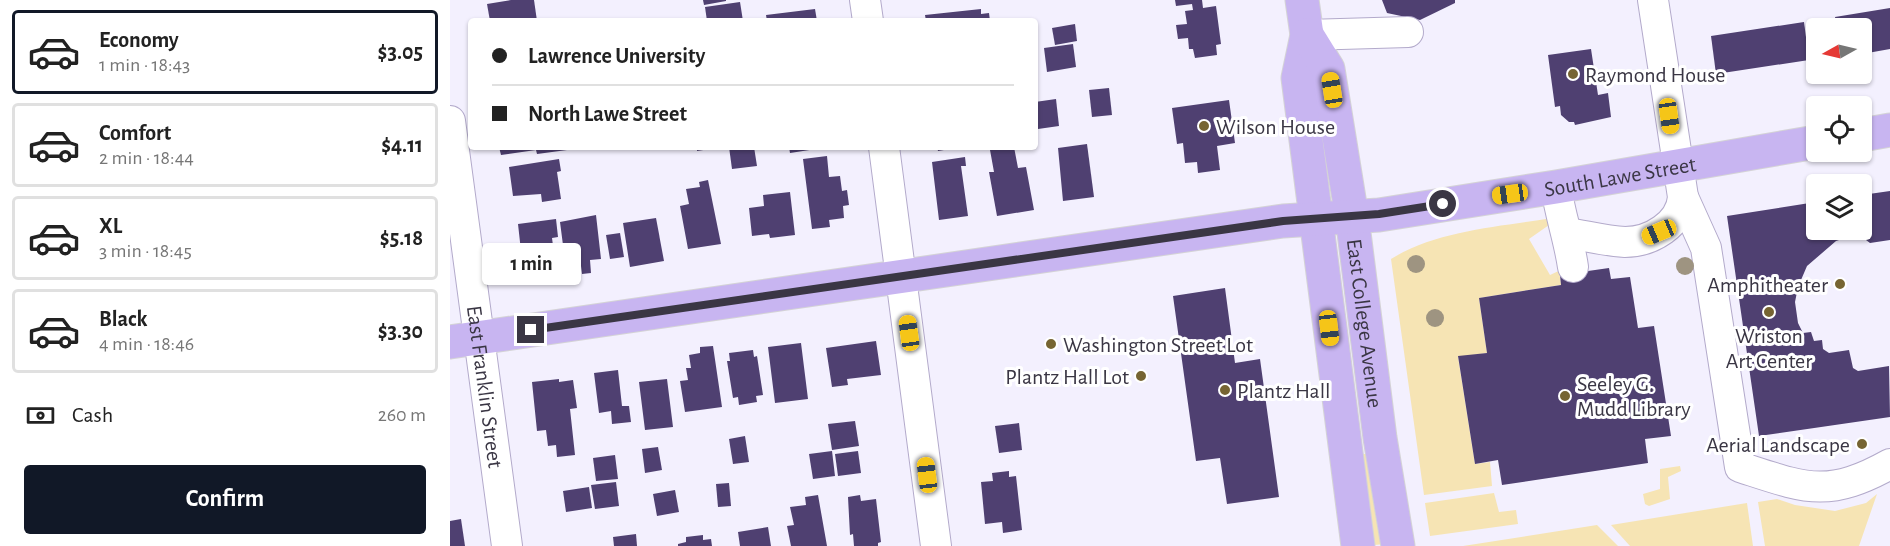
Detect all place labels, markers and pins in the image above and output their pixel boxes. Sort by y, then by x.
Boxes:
place label: Raymond House [1585,64,1726,86]
marker: Raymond House [1566,67,1580,81]
place label: Wilson House [1216,116,1335,138]
marker: Wilson House [1197,119,1211,133]
place label: Amphitheater [1707,274,1828,296]
marker: Amphitheater [1833,277,1847,291]
marker: Wriston Art Center [1762,305,1776,319]
place label: Wriston Art Center [1726,325,1812,372]
place label: Washington Street Lot [1063,334,1253,356]
marker: Washington Street Lot [1044,337,1058,351]
place label: Plantz Hall Lot [1005,366,1129,388]
marker: Plantz Hall Lot [1134,369,1148,383]
place label: Seeley G. Mudd Library [1577,373,1691,420]
place label: Plantz Hall [1237,380,1331,402]
marker: Plantz Hall [1218,383,1232,397]
marker: Seeley G. Mudd Library [1558,389,1572,403]
place label: Aerial Landscape [1706,434,1850,456]
marker: Aerial Landscape [1855,437,1869,451]

